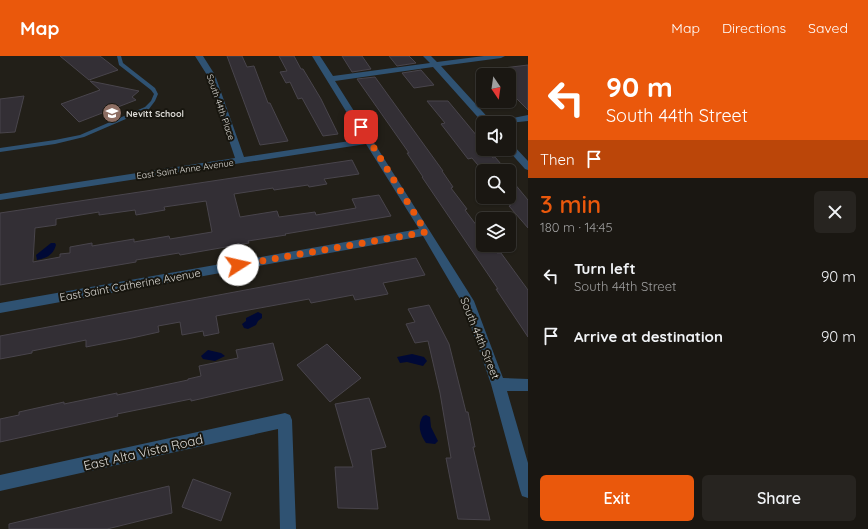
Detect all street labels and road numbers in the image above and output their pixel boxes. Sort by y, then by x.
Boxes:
street label: South 44th Place [205,73,237,141]
street label: East Saint Anne Avenue [136,157,234,181]
street label: East Saint Catherine Avenue [58,266,202,304]
street label: South 44th Street [457,295,503,381]
street label: East Alta Vista Road [82,430,204,474]

